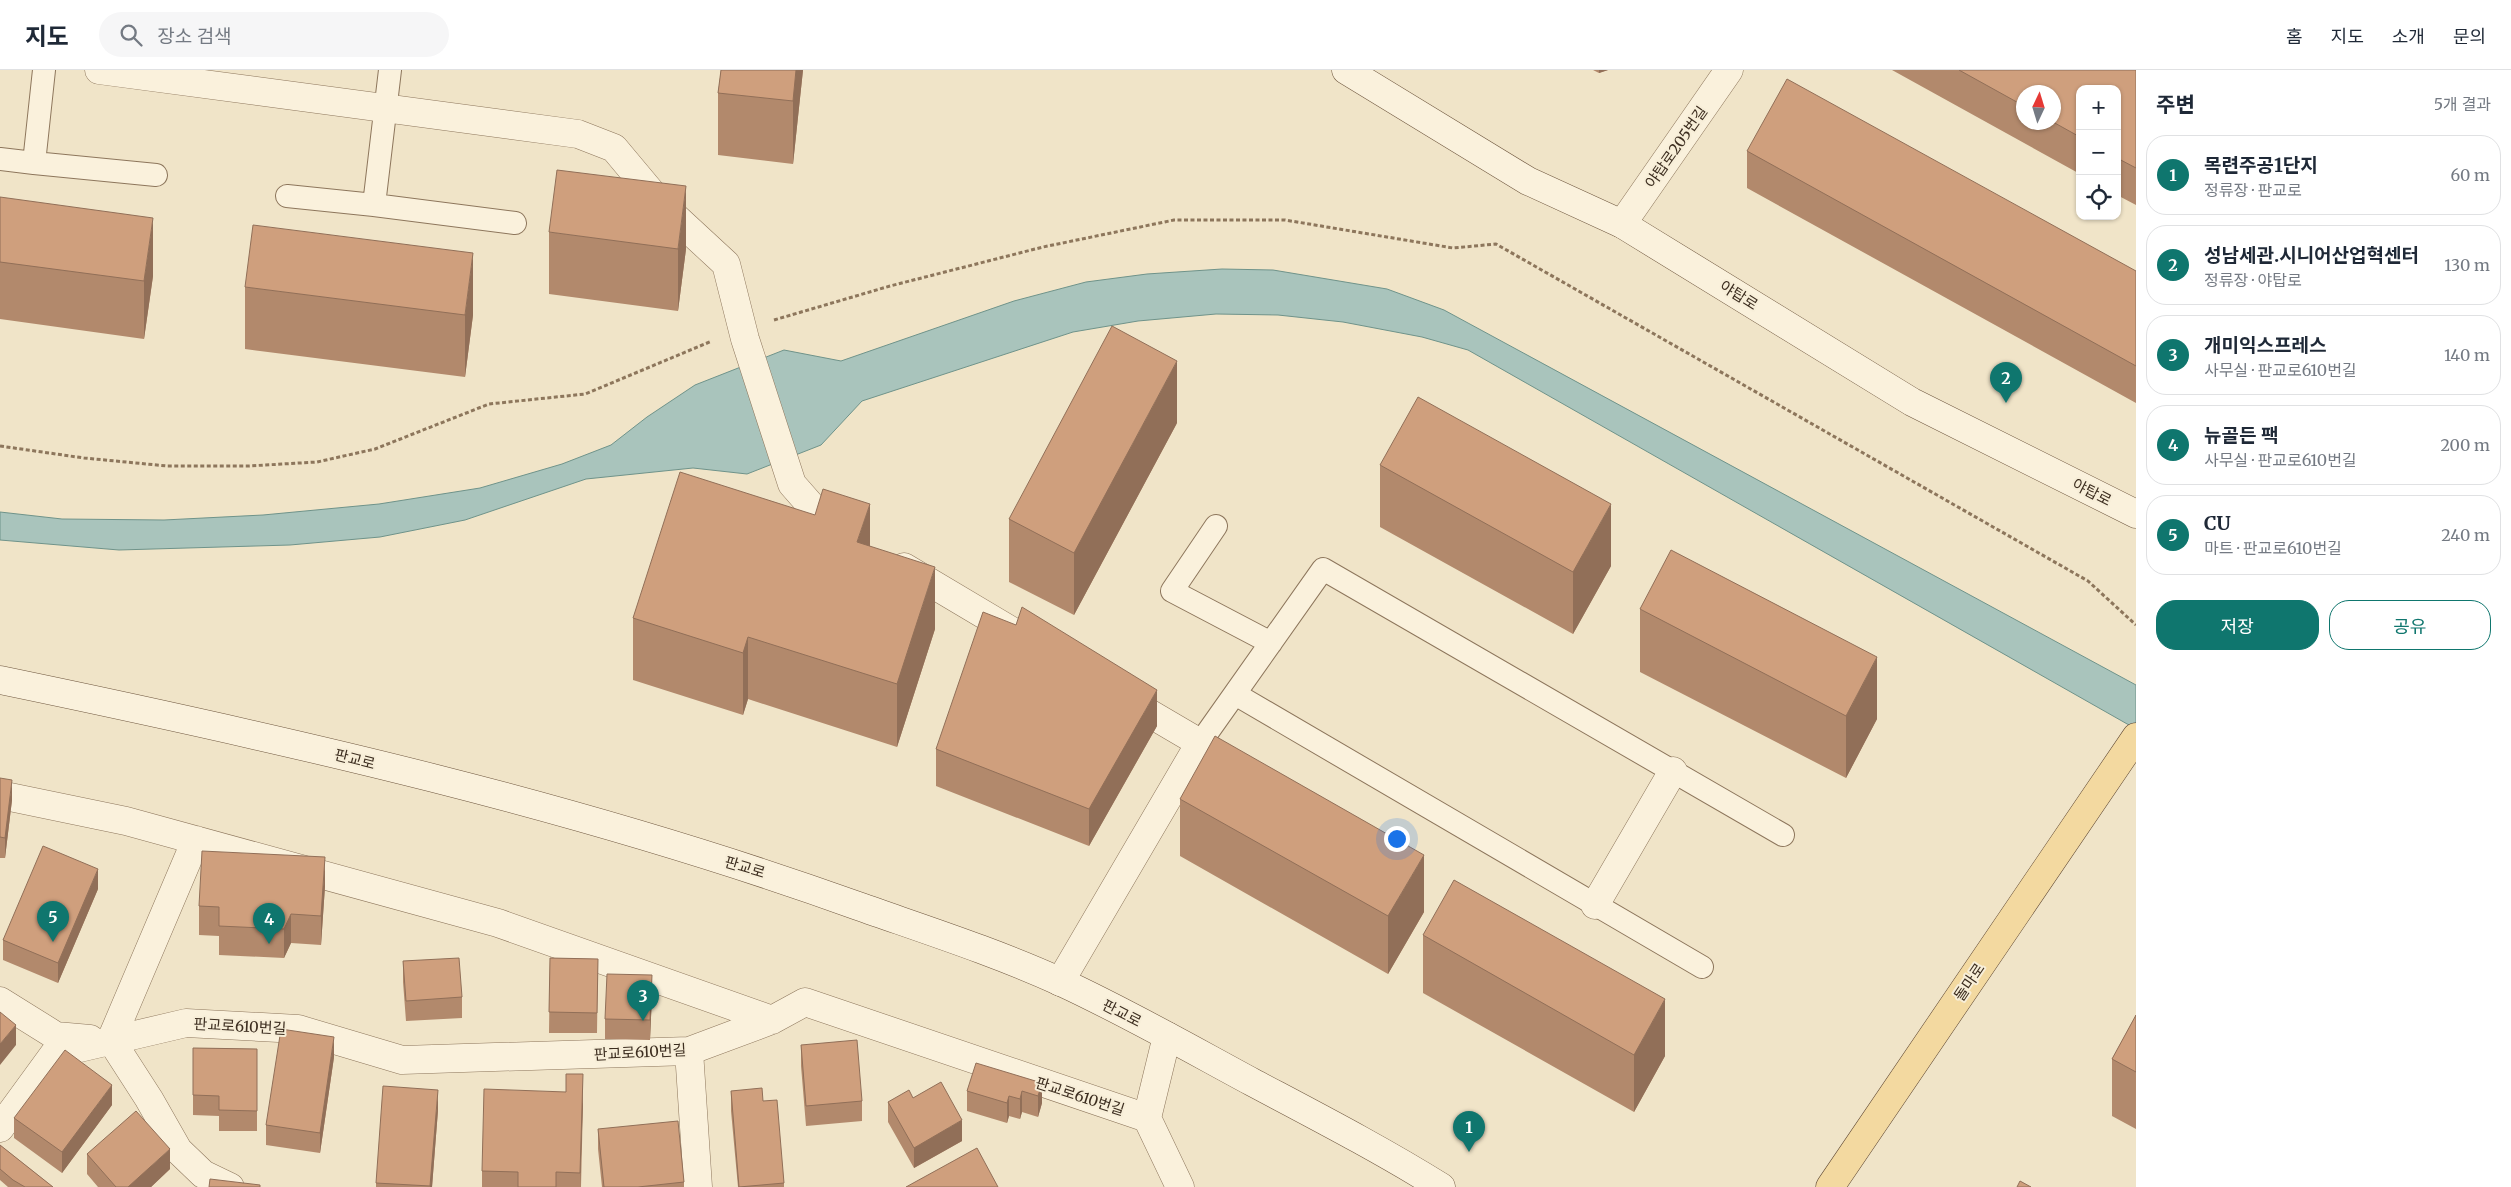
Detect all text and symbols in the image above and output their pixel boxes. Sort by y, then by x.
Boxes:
search box [99,12,449,57]
text: 지도 [25,21,69,52]
icon: search [117,21,145,49]
text: 장소 검색 [157,24,232,48]
text: 홈 [2286,25,2303,48]
text: 지도 [2331,25,2364,48]
text: 소개 [2392,25,2425,48]
text: 문의 [2453,25,2486,48]
north arrow [2016,85,2061,130]
map controls [2076,85,2121,220]
button: + [2076,85,2121,130]
text: 주변 [2156,91,2195,118]
text: 5개 결과 [2434,94,2491,114]
street label: 야탑로205번길 [1641,102,1711,192]
button: − [2076,130,2121,175]
text: 목련주공1단지 [2204,153,2318,177]
text: 1 [2169,165,2177,185]
text: 60 m [2450,165,2490,185]
button: locate [2076,175,2121,220]
text: 정류장 · 판교로 [2204,180,2302,200]
text: 성남세관.시니어산업혁센터 [2204,243,2419,267]
text: 2 [2168,255,2178,275]
text: 130 m [2444,255,2490,275]
text: 정류장 · 야탑로 [2204,270,2302,290]
street label: 야탑로 [1716,276,1762,314]
text: 개미익스프레스 [2204,333,2326,357]
text: 3 [2168,345,2178,365]
text: 140 m [2444,345,2490,365]
text: 사무실 · 판교로610번길 [2204,360,2357,380]
pin: 2 [1990,362,2022,403]
text: 뉴골든 팩 [2204,423,2278,447]
text: 4 [2168,435,2178,455]
text: 200 m [2440,435,2490,455]
text: 사무실 · 판교로610번길 [2204,450,2357,470]
street label: 야탑로 [2069,474,2115,510]
text: CU [2204,511,2231,535]
text: 5 [2168,525,2178,545]
text: 240 m [2441,525,2490,545]
text: 마트 · 판교로610번길 [2204,538,2342,558]
button: 저장 [2156,600,2319,650]
button: 공유 [2329,600,2491,650]
street label: 판교로 [333,745,377,773]
your location [1384,826,1410,852]
street label: 판교로 [722,852,768,882]
pin: 5 [37,901,69,942]
pin: 4 [253,903,285,944]
street label: 돌마로 [1950,960,1988,1004]
pin: 3 [627,980,659,1021]
street label: 판교로 [1099,995,1145,1031]
street label: 판교로610번길 [193,1014,287,1038]
street label: 판교로610번길 [593,1040,687,1064]
street label: 판교로610번길 [1033,1073,1127,1119]
pin: 1 [1453,1111,1485,1152]

